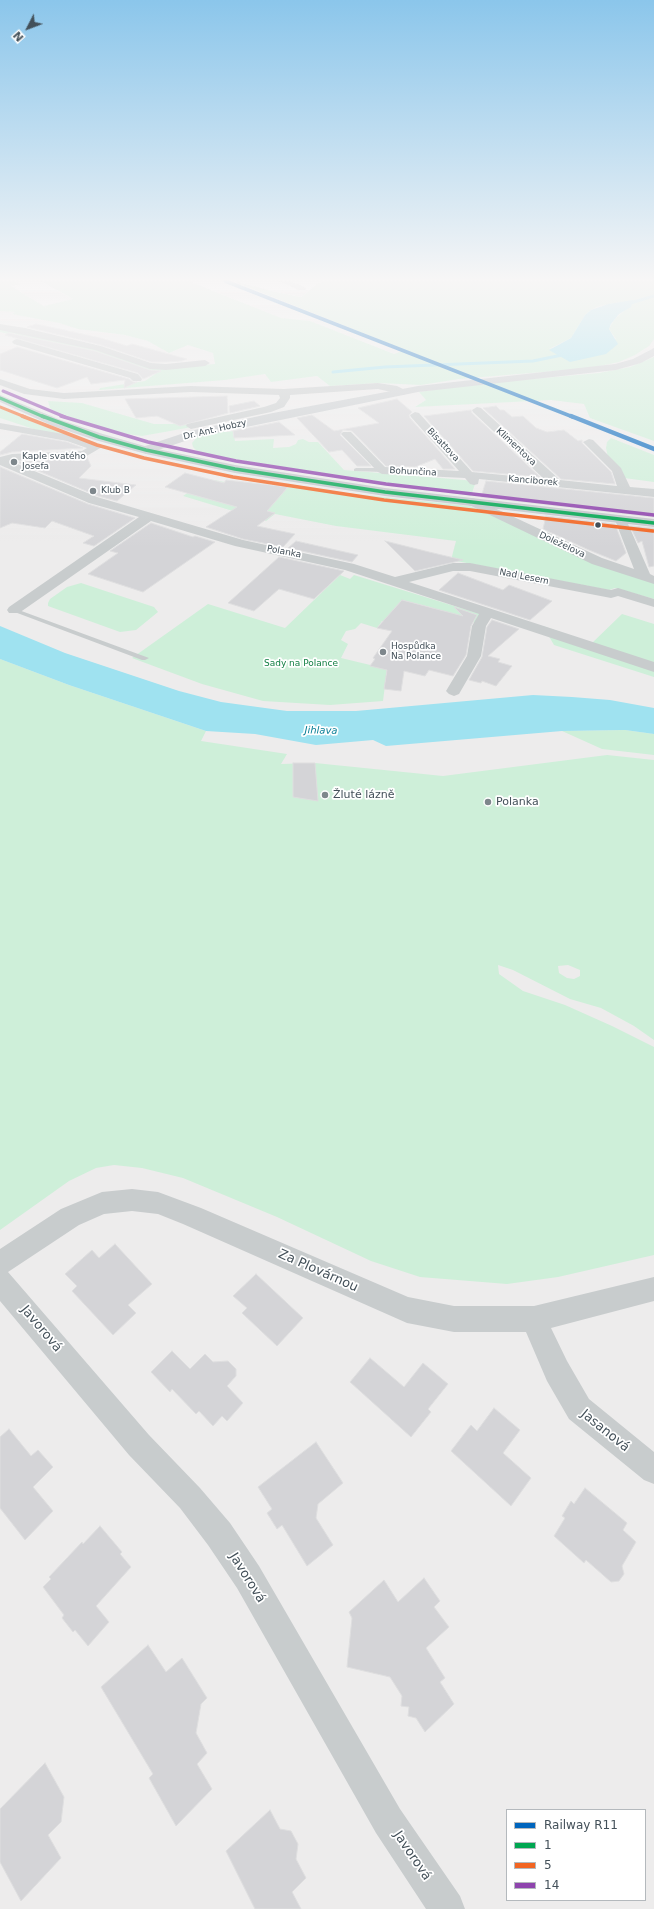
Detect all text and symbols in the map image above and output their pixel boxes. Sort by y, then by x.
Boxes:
north arrow [8,8,48,48]
text: N [11,29,27,44]
street label: Dr. Ant. Hobzy [182,417,248,443]
street label: Bisattova [425,426,461,464]
street label: Klimentova [494,426,538,468]
place label: Kaple svatého Josefa [22,452,86,473]
marker: Kaple svatého Josefa [9,457,19,467]
street label: Bohunčina [389,465,437,479]
street label: Kanciborek [508,473,558,489]
marker: Klub B [88,486,98,496]
place label: Klub B [101,486,130,496]
unlabelled marker [593,520,603,530]
street label: Doleželova [537,530,587,560]
street label: Polanka [266,543,302,561]
street label: Nad Lesem [498,567,550,587]
place label: Hospůdka Na Polance [391,642,441,663]
marker: Hospůdka Na Polance [378,647,388,657]
park label: Sady na Polance [264,659,338,669]
water label: Jihlava [304,725,338,737]
place label: Žluté lázně [333,788,394,802]
marker: Žluté lázně [320,790,330,800]
place label: Polanka [496,795,539,809]
marker: Polanka [483,797,493,807]
street label: Za Plovárnou [276,1246,360,1296]
street label: Javorová [17,1302,65,1356]
street label: Jasanová [577,1407,633,1455]
street label: Javorová [226,1550,268,1606]
legend [506,1809,646,1901]
text: Railway R11 [544,1818,618,1832]
street label: Javorová [390,1828,434,1884]
text: 1 [544,1838,552,1852]
text: 5 [544,1858,552,1872]
text: 14 [544,1878,559,1892]

